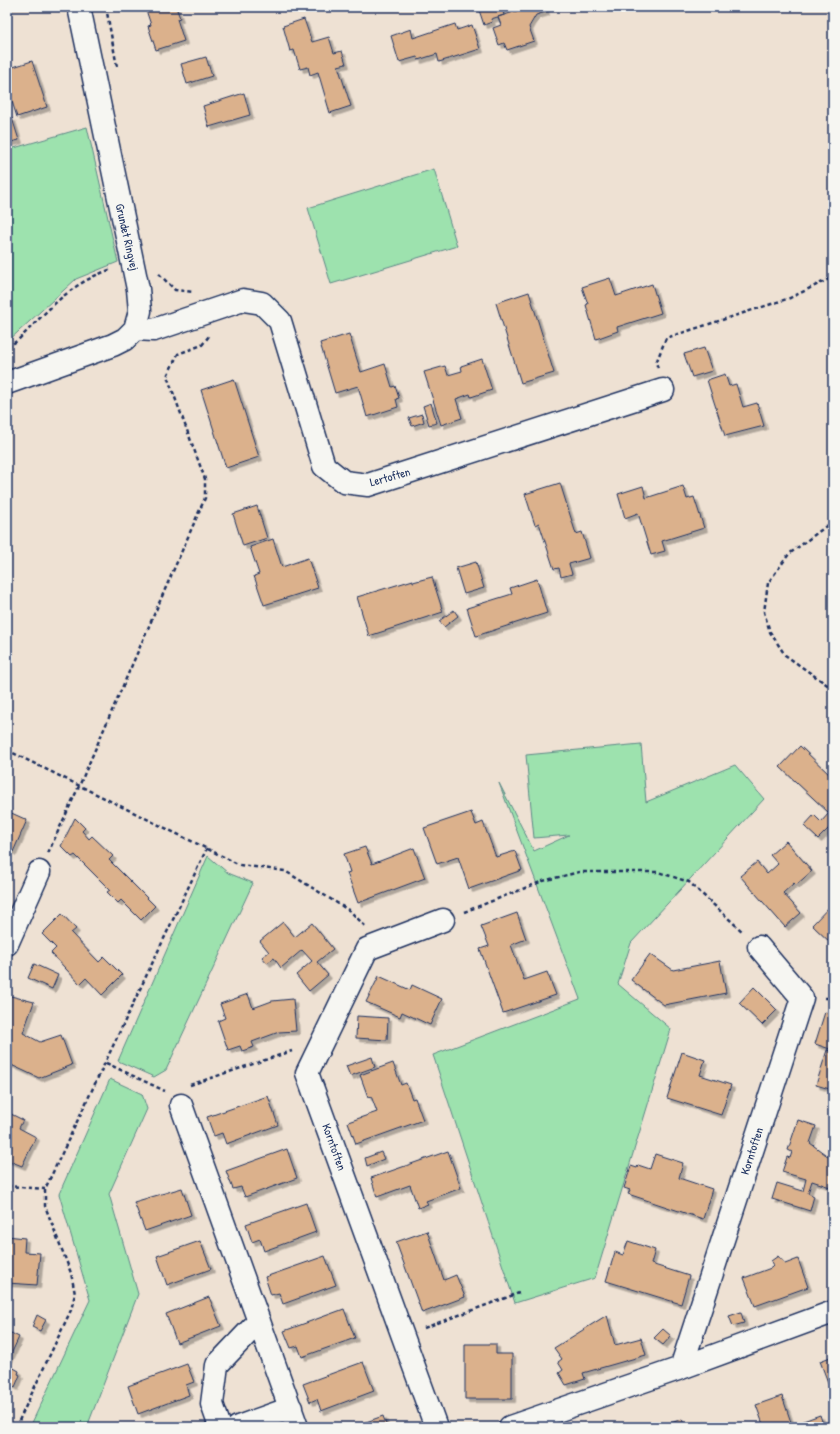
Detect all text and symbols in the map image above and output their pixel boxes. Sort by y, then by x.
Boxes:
street label: Grundet Ringvej [112,202,143,272]
street label: Lertoften [368,463,412,490]
street label: Korntoften [318,1121,351,1173]
street label: Korntoften [736,1125,767,1177]

